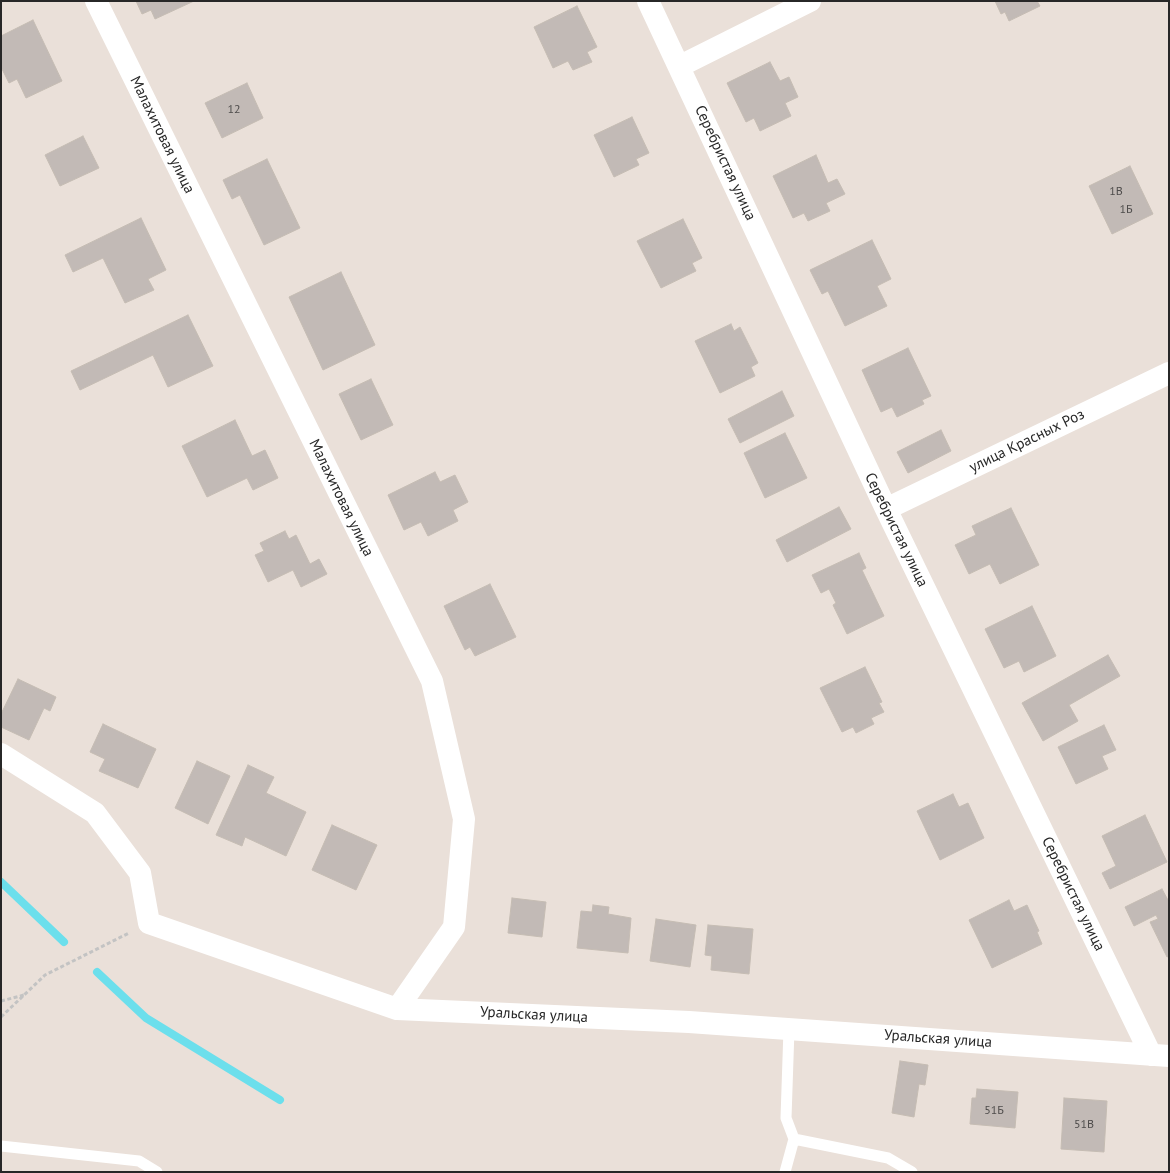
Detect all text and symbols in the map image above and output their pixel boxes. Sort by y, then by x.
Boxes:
street label: Малахитовая улица [126,73,198,197]
house number: 12 [227,103,241,117]
street label: Серебристая улица [690,103,760,223]
house number: 1В [1109,185,1123,199]
house number: 1Б [1119,203,1133,217]
street label: улица Красных Роз [966,405,1088,477]
street label: Малахитовая улица [305,436,377,560]
street label: Серебристая улица [861,470,931,590]
street label: Серебристая улица [1038,834,1108,954]
street label: Уральская улица [480,1003,588,1027]
street label: Уральская улица [883,1026,993,1052]
house number: 51Б [984,1104,1004,1118]
house number: 51В [1074,1118,1094,1132]

